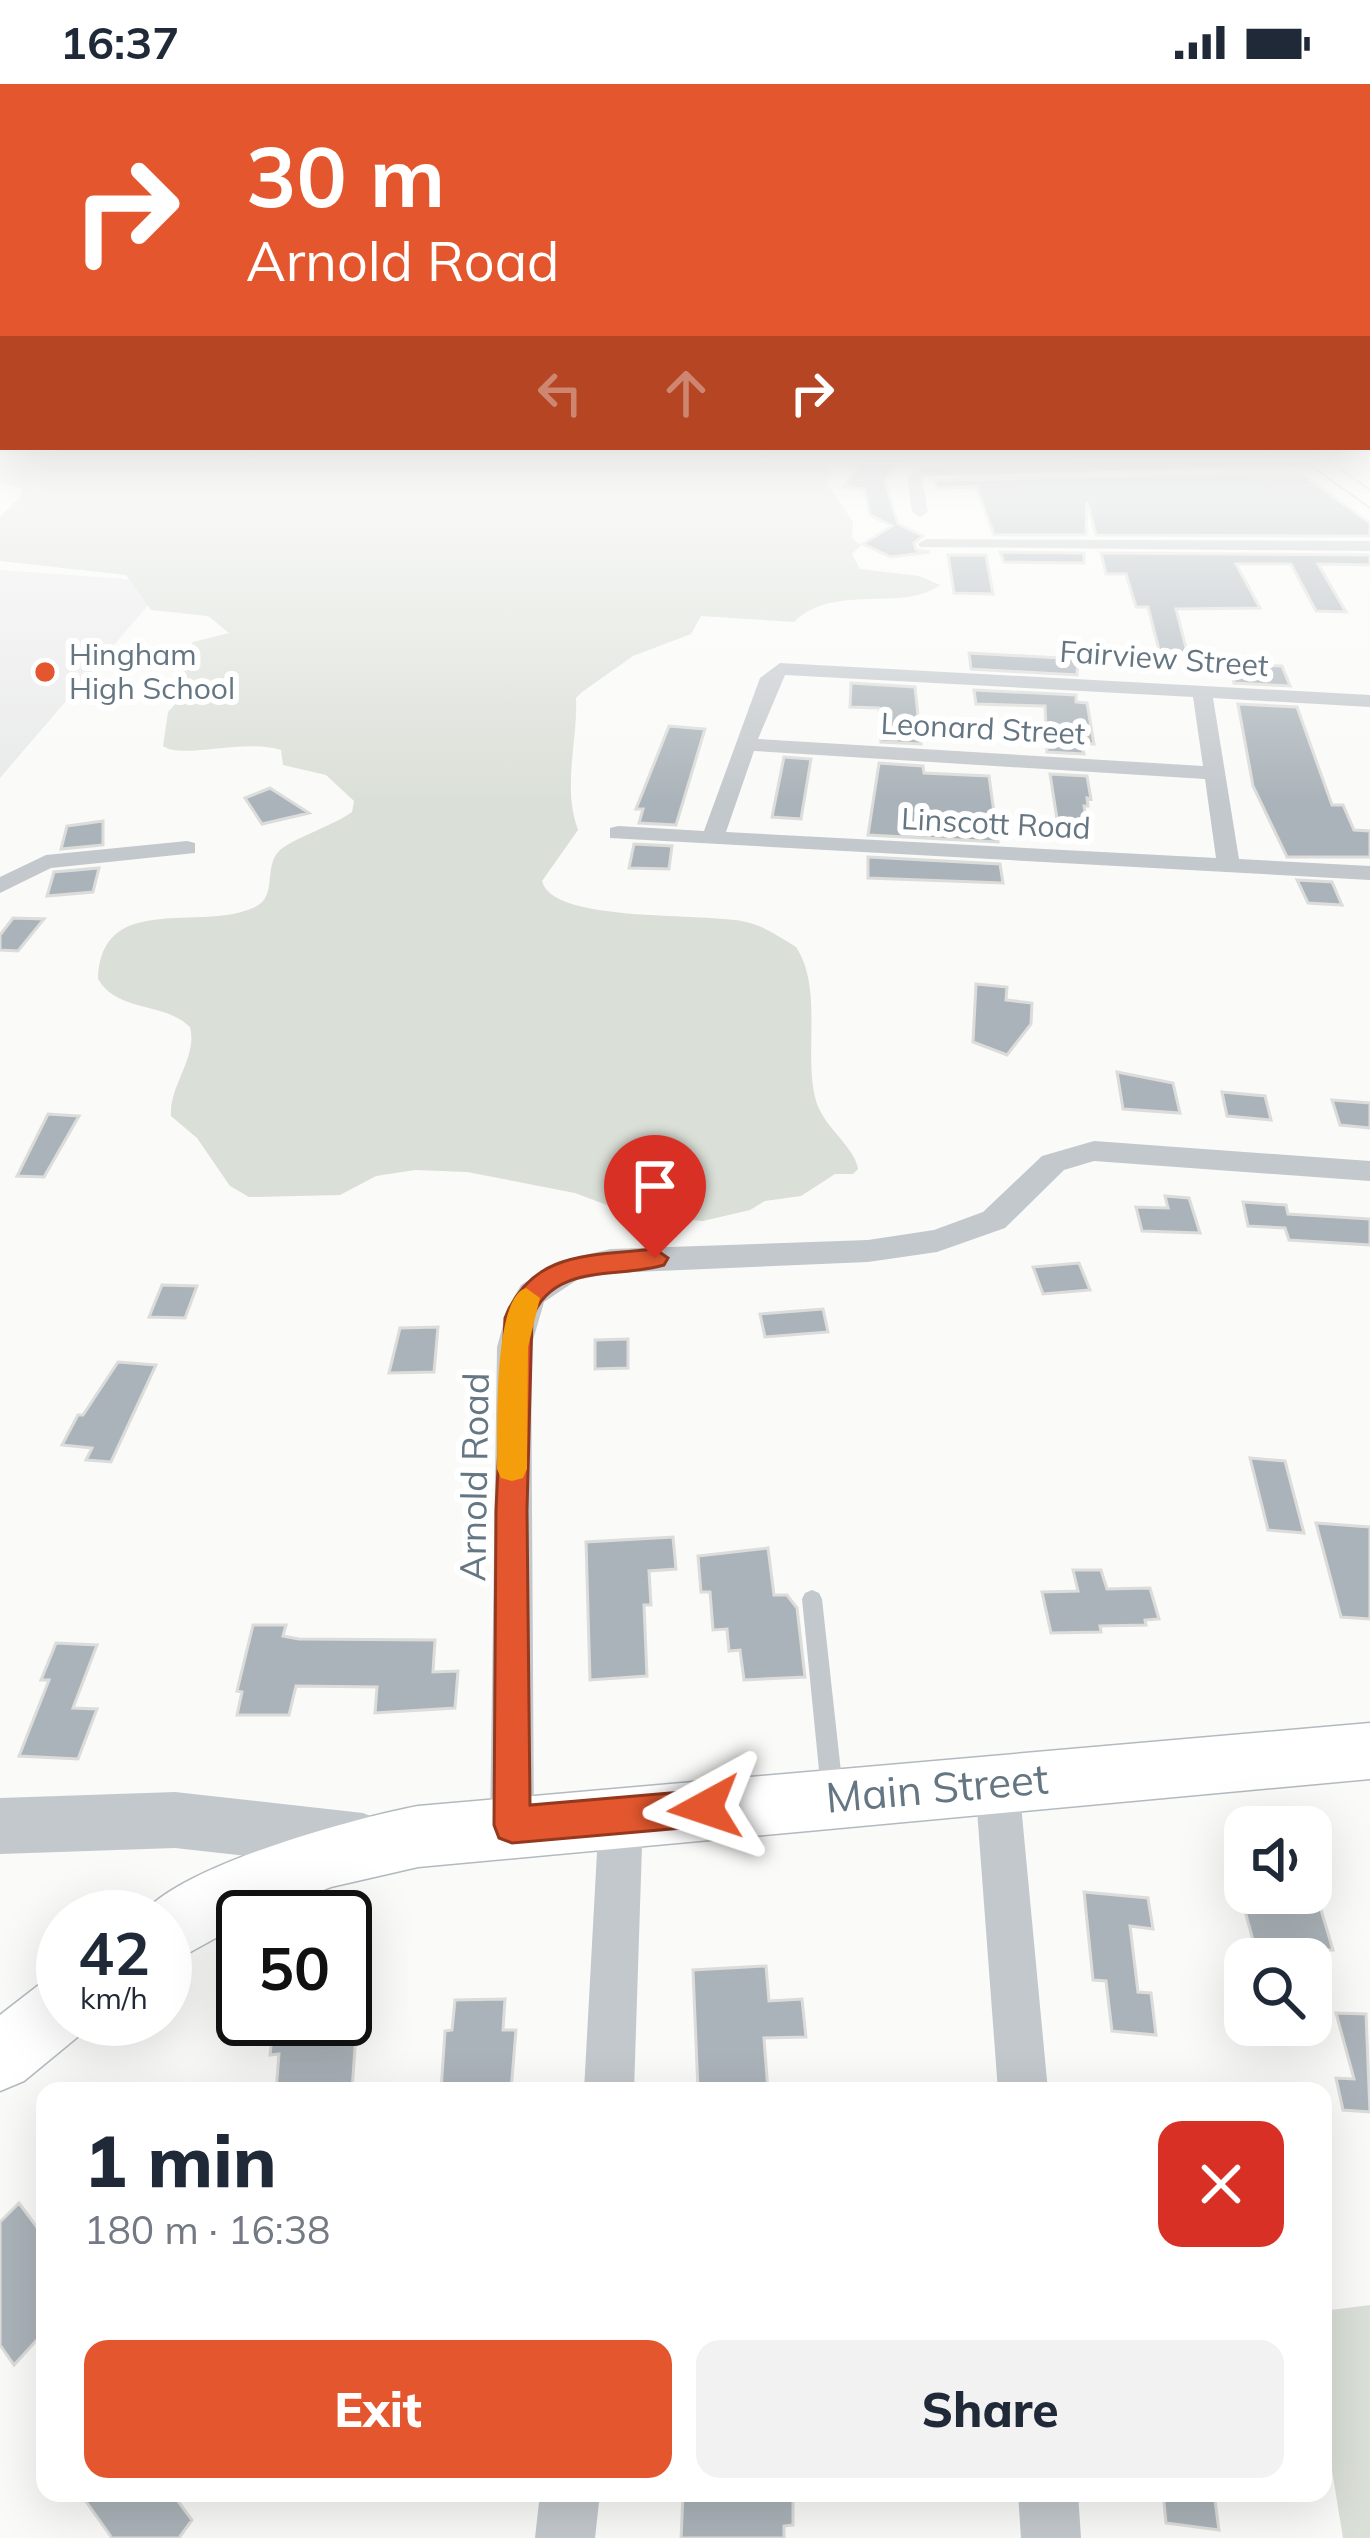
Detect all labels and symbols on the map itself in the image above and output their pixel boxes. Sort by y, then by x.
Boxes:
street label: Fairview Street [1058,632,1270,684]
place label: Hingham High School [69,635,235,707]
marker: Hingham High School [32,659,58,685]
street label: Leonard Street [880,704,1086,752]
street label: Linscott Road [900,799,1092,847]
pin [604,1135,706,1258]
street label: Arnold Road [449,1372,498,1582]
position arrow [642,1745,768,1871]
street label: Main Street [824,1751,1050,1824]
speed limit sign: 50 [216,1890,372,2046]

